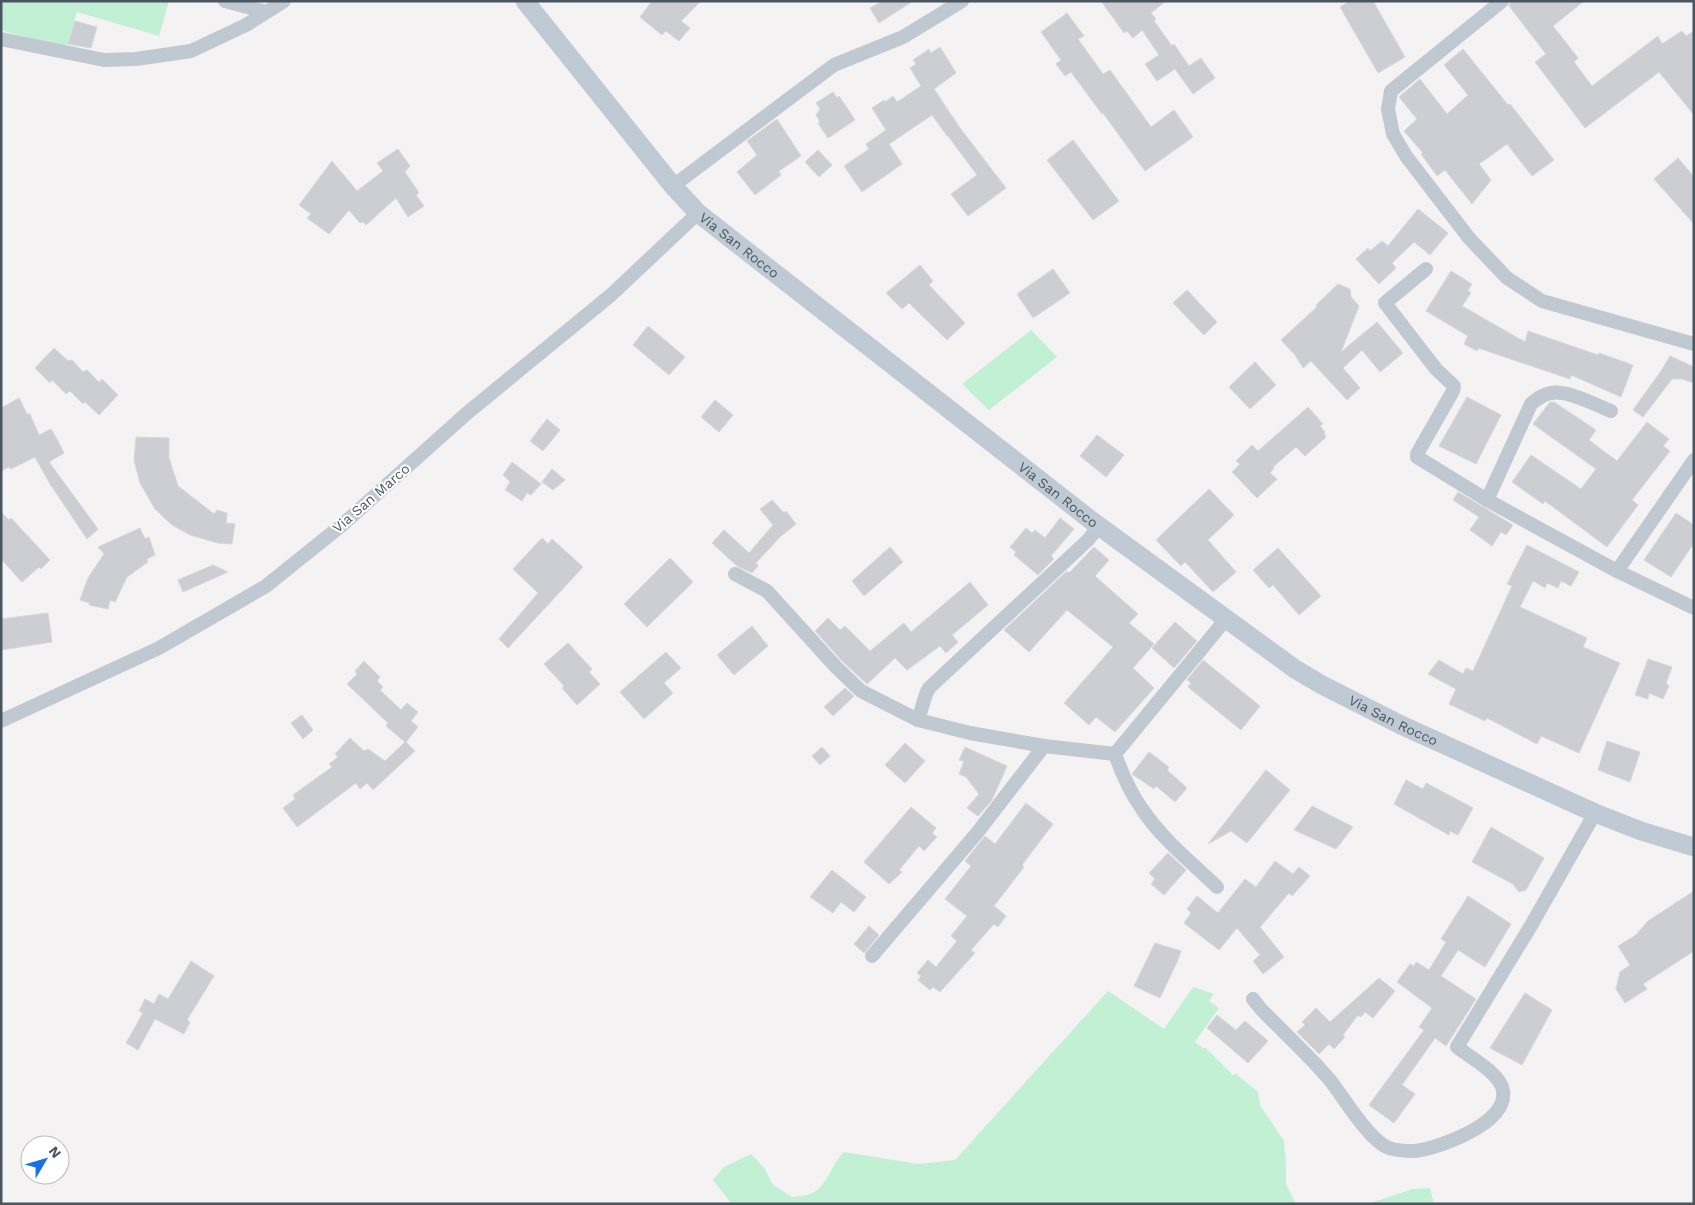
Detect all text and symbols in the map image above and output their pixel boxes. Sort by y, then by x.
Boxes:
street label: Via San Rocco [696,209,782,281]
street label: Via San Rocco [1015,458,1101,531]
street label: Via San Marco [329,460,413,536]
street label: Via San Rocco [1346,692,1440,749]
north arrow [20,1135,70,1185]
text: N [46,1143,65,1161]

